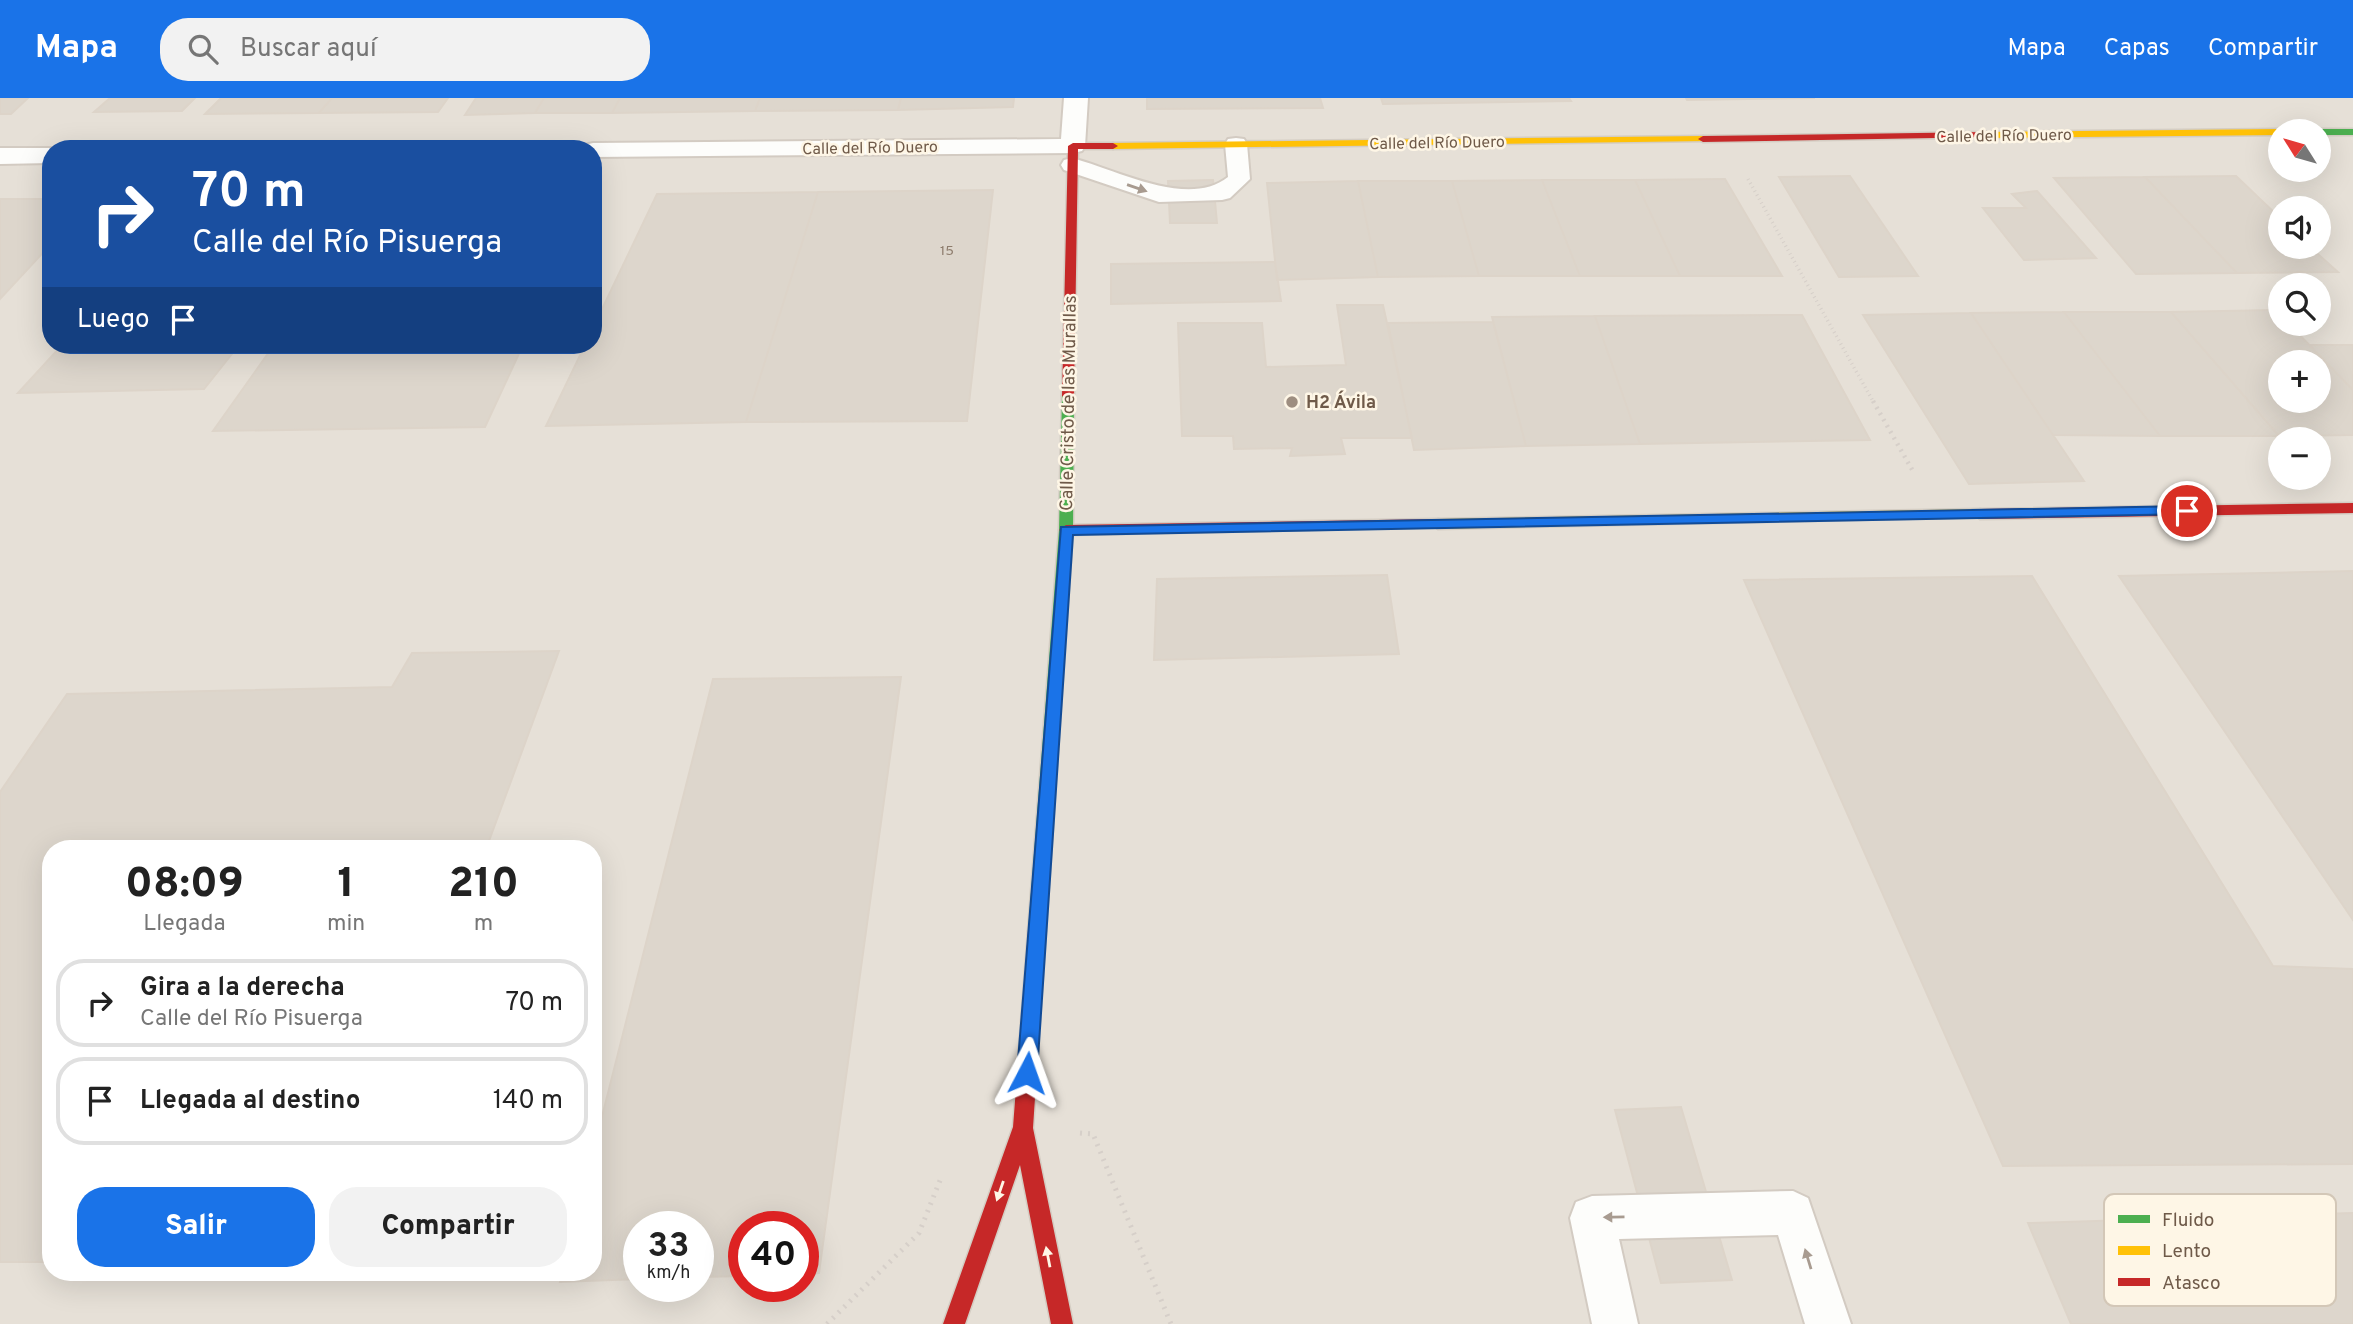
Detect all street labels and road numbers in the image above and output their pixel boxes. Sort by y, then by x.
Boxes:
street label: Calle del Río Duero [1936,126,2072,148]
street label: Calle del Río Duero [1369,133,1505,155]
street label: Calle del Río Duero [802,138,938,160]
street label: Calle Cristo de las Murallas [1056,295,1083,511]

